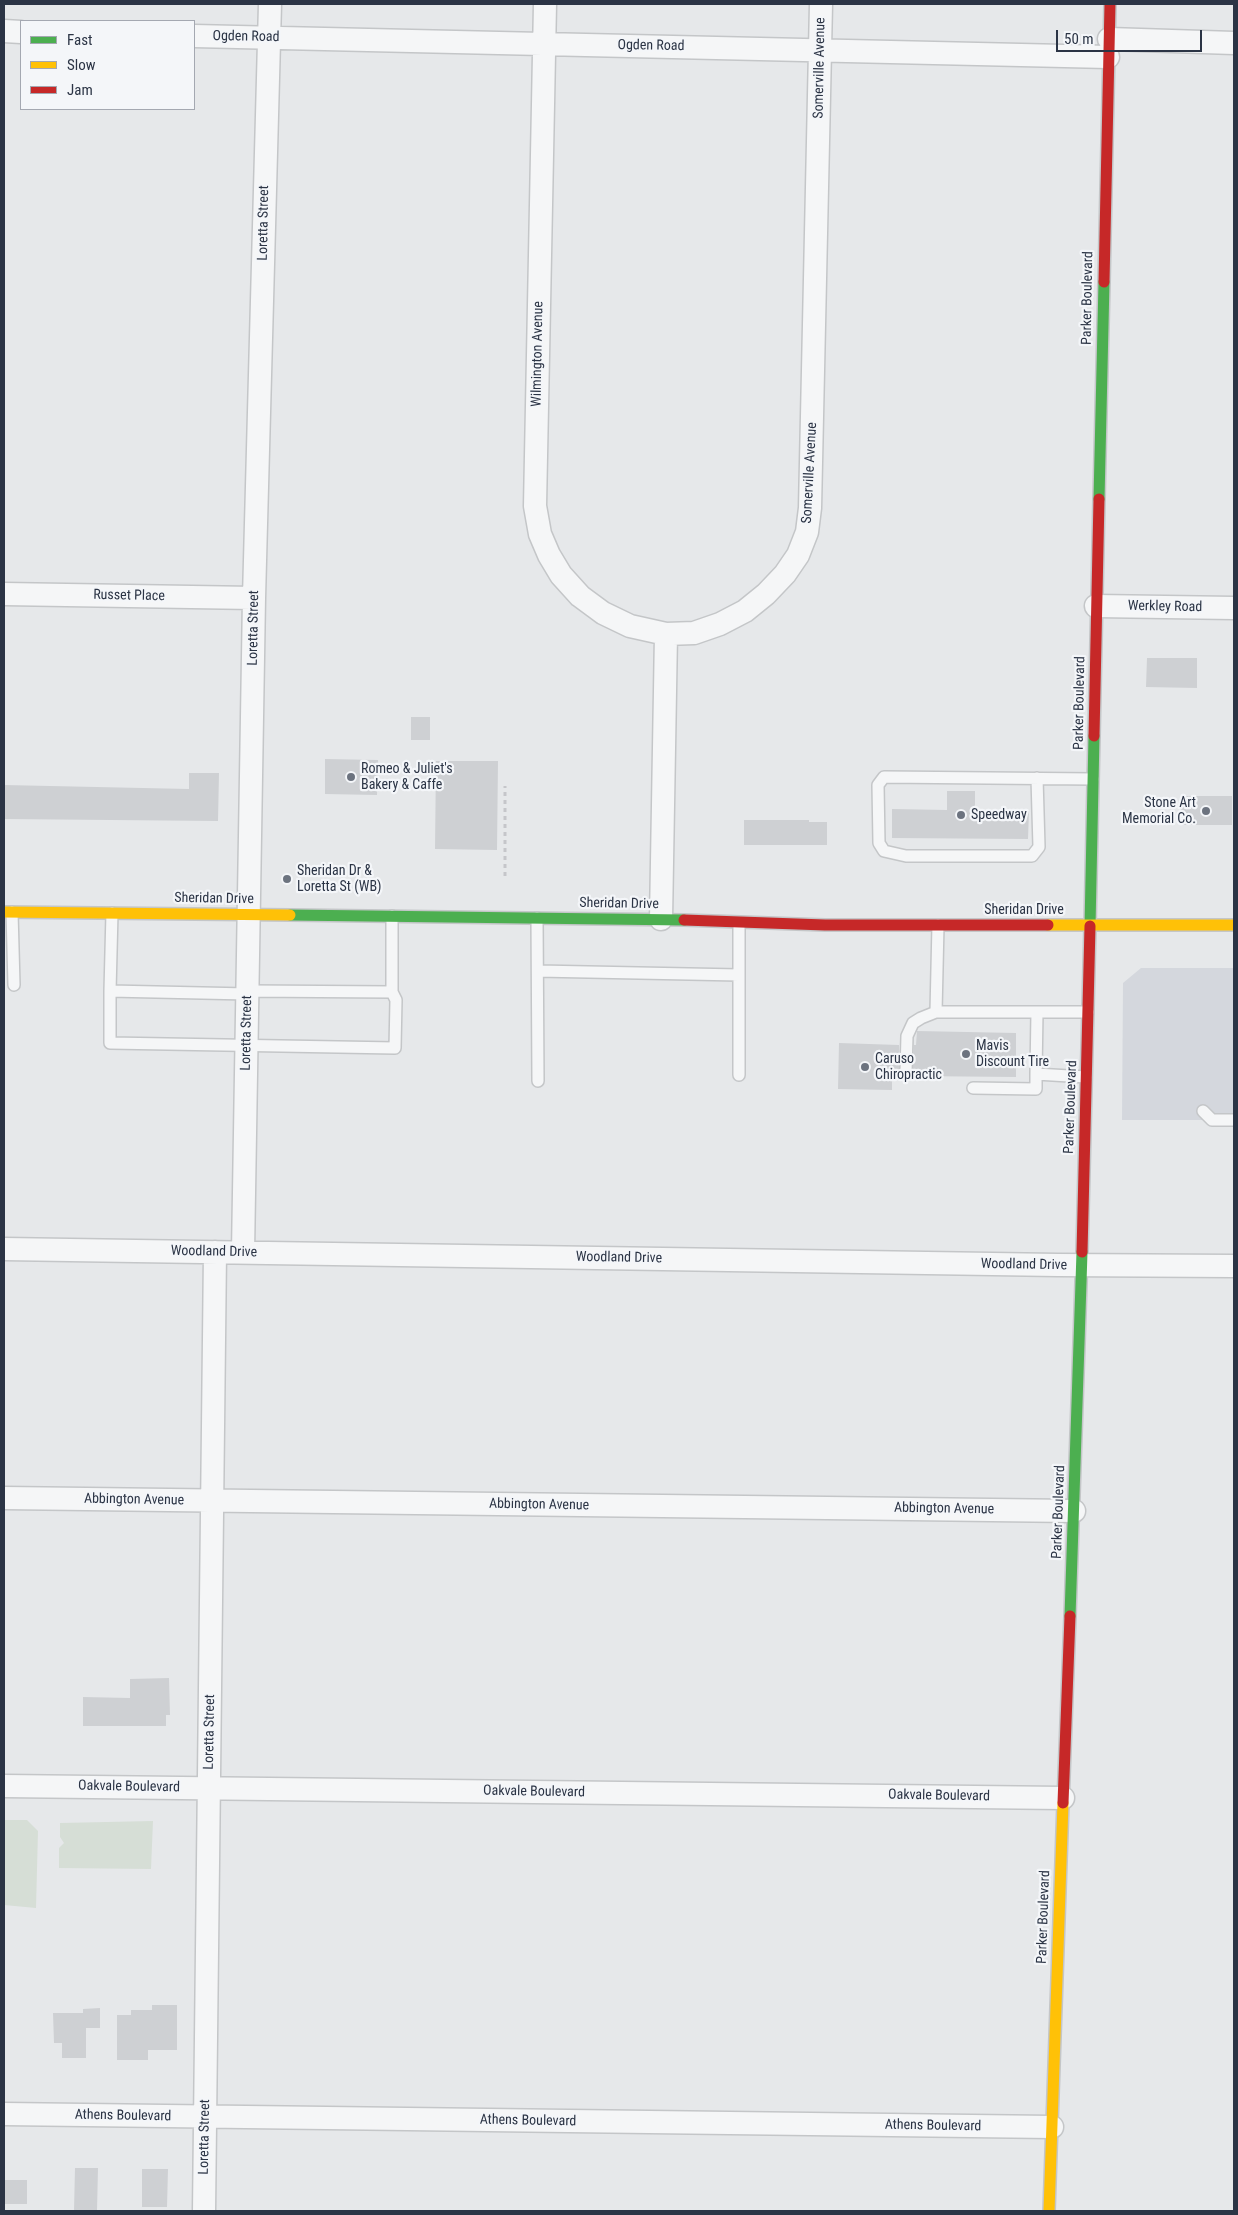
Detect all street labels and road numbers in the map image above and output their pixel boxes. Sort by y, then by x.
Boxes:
street label: Somerville Avenue [811,17,829,119]
street label: Ogden Road [212,28,280,46]
street label: Ogden Road [617,37,685,55]
street label: Loretta Street [255,185,273,261]
street label: Parker Boulevard [1079,251,1097,345]
street label: Wilmington Avenue [529,301,547,407]
street label: Somerville Avenue [799,422,821,524]
street label: Russet Place [93,587,165,605]
street label: Loretta Street [245,590,263,666]
street label: Werkley Road [1128,598,1202,616]
street label: Parker Boulevard [1071,656,1089,750]
street label: Sheridan Drive [174,890,254,908]
street label: Sheridan Drive [579,895,659,913]
street label: Sheridan Drive [984,902,1064,918]
street label: Loretta Street [238,995,256,1071]
street label: Parker Boulevard [1061,1060,1081,1154]
street label: Woodland Drive [171,1243,257,1261]
street label: Woodland Drive [576,1249,662,1267]
street label: Woodland Drive [981,1256,1067,1274]
street label: Parker Boulevard [1049,1465,1069,1559]
street label: Abbington Avenue [84,1491,184,1509]
street label: Abbington Avenue [489,1496,589,1514]
street label: Abbington Avenue [894,1500,994,1518]
street label: Loretta Street [201,1694,219,1770]
street label: Oakvale Boulevard [78,1778,180,1796]
street label: Oakvale Boulevard [483,1783,585,1801]
street label: Oakvale Boulevard [888,1787,990,1805]
street label: Parker Boulevard [1034,1870,1054,1964]
street label: Loretta Street [196,2099,214,2175]
street label: Athens Boulevard [75,2107,171,2125]
street label: Athens Boulevard [480,2112,576,2130]
street label: Athens Boulevard [885,2117,981,2135]

